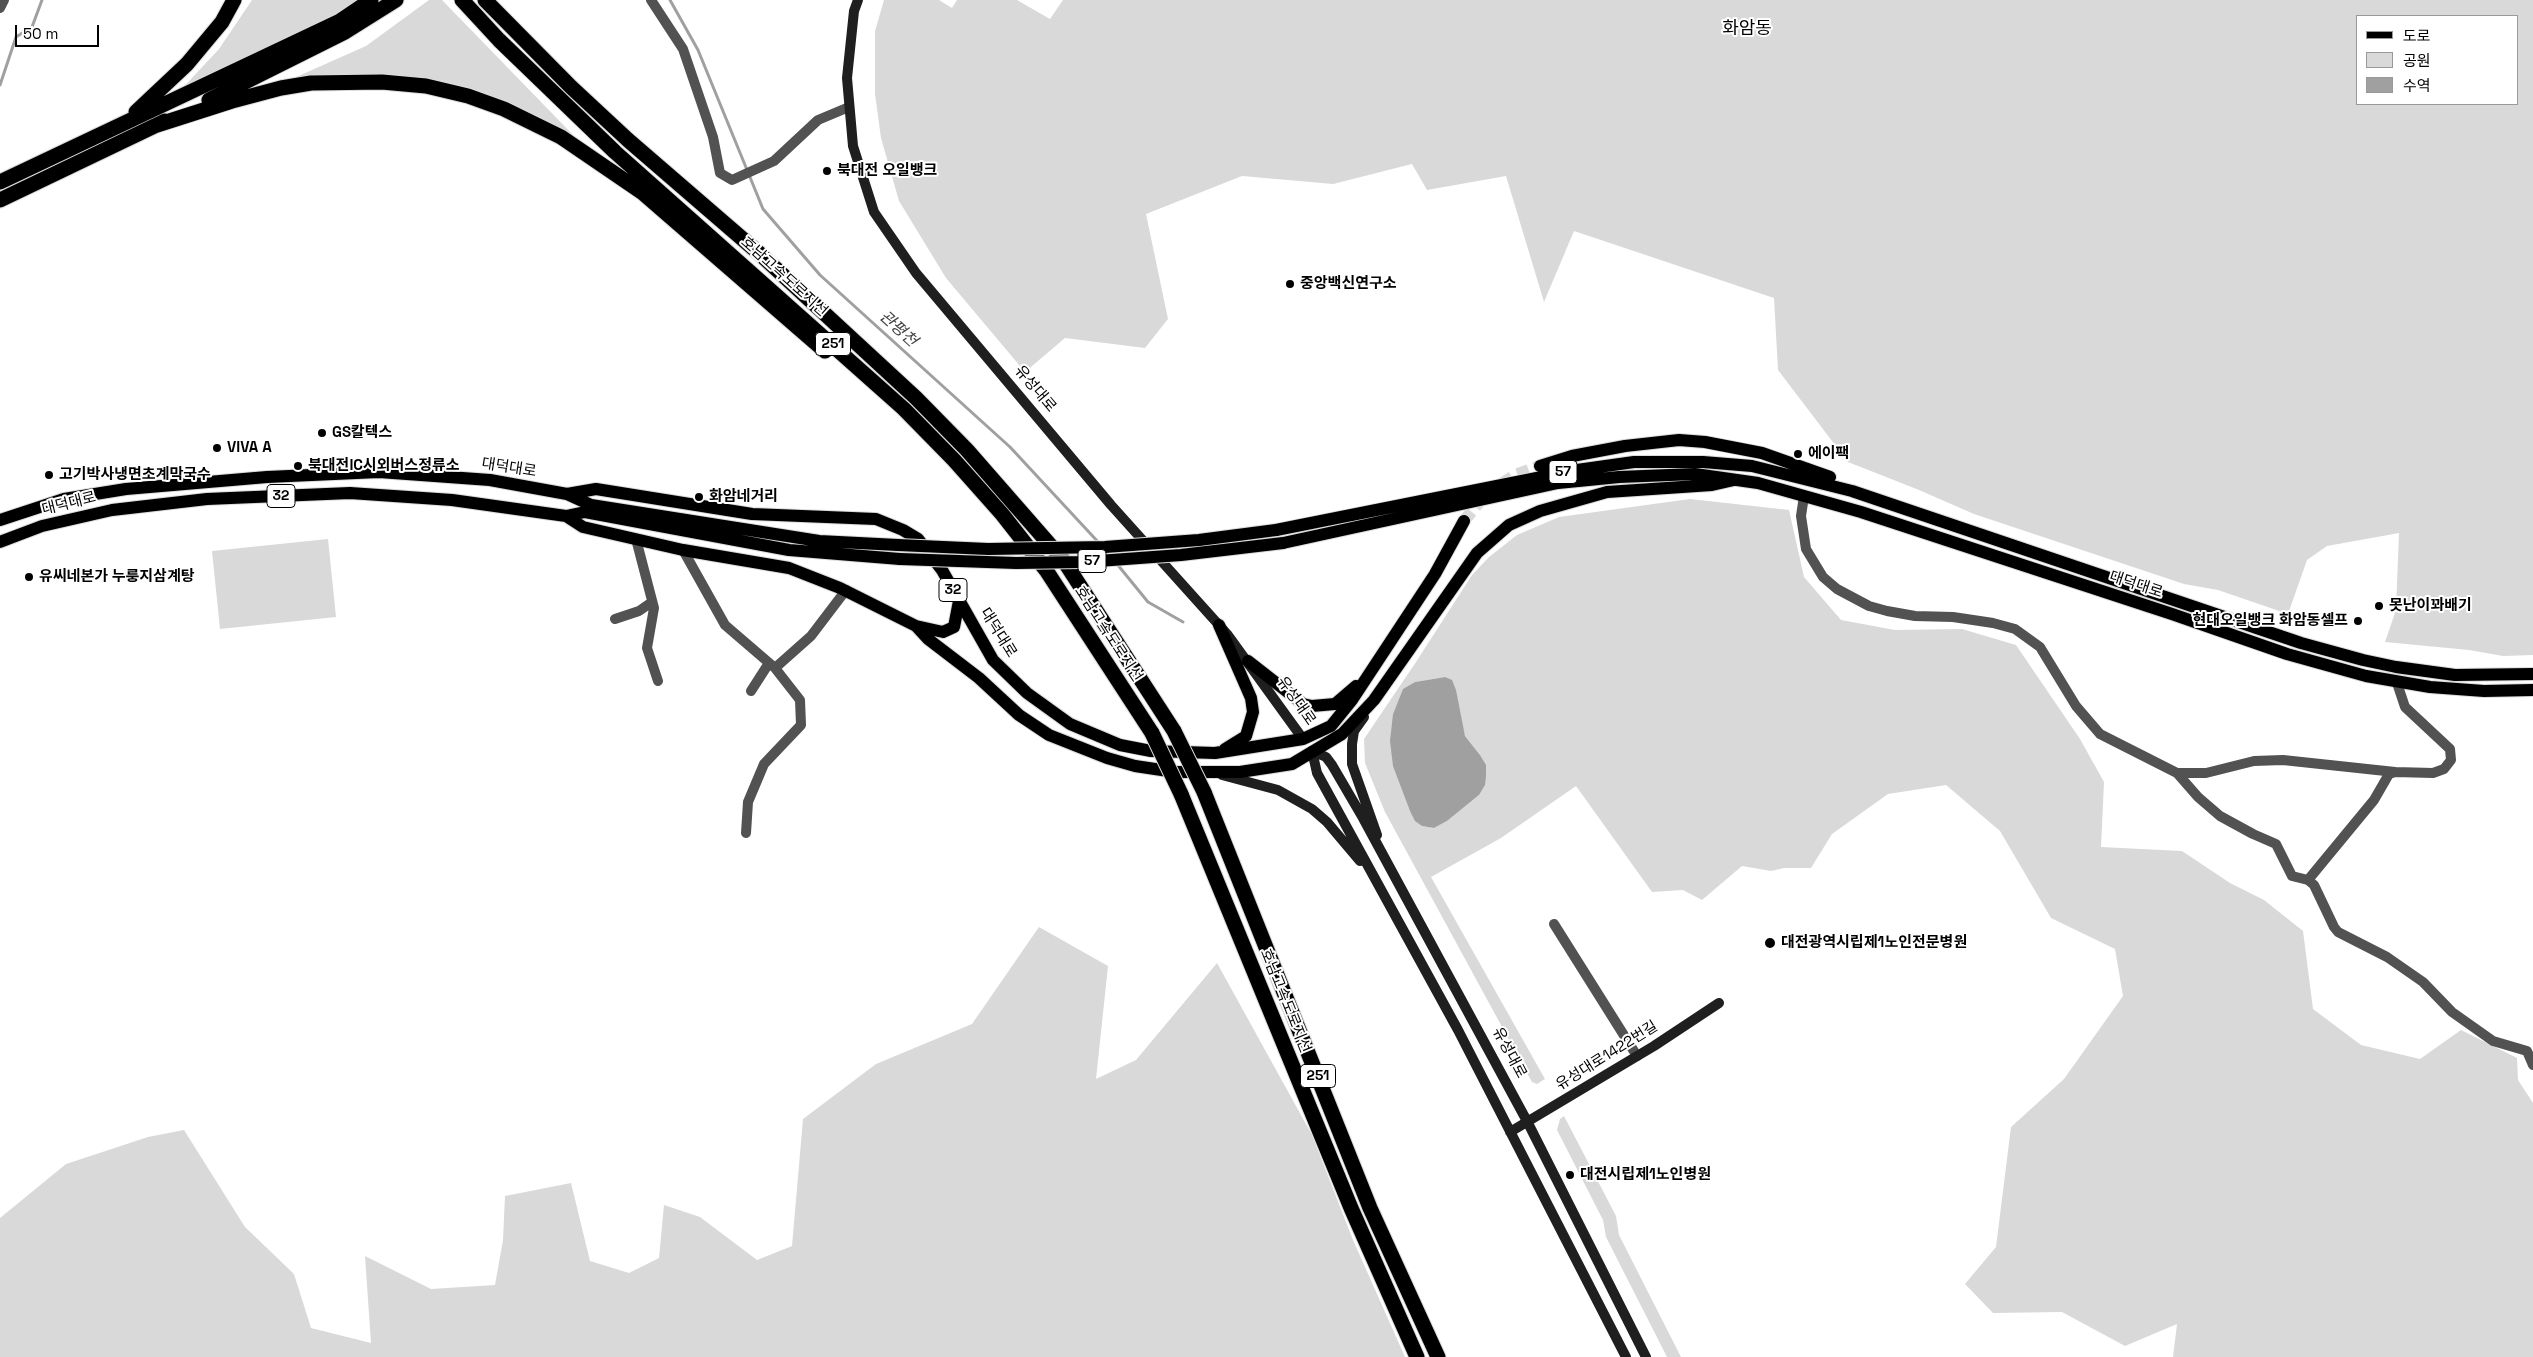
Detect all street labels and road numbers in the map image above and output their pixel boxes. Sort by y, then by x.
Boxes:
street label: 호남고속도로지선 [737,233,831,321]
road number: 251 [816,332,850,356]
street label: 유성대로 [1010,362,1060,416]
street label: 대덕대로 [480,455,538,481]
road number: 57 [1549,461,1577,484]
road number: 32 [267,484,295,508]
street label: 대덕대로 [40,489,98,519]
road number: 57 [1078,550,1106,572]
street label: 대덕대로 [2107,568,2165,602]
road number: 32 [939,578,967,602]
street label: 호남고속도로지선 [1070,583,1146,685]
street label: 대덕대로 [976,605,1020,661]
street label: 유성대로 [1273,673,1319,729]
street label: 호남고속도로지선 [1256,946,1314,1056]
street label: 유성대로1422번길 [1553,1017,1661,1095]
street label: 유성대로 [1488,1024,1530,1082]
road number: 251 [1300,1064,1336,1088]

